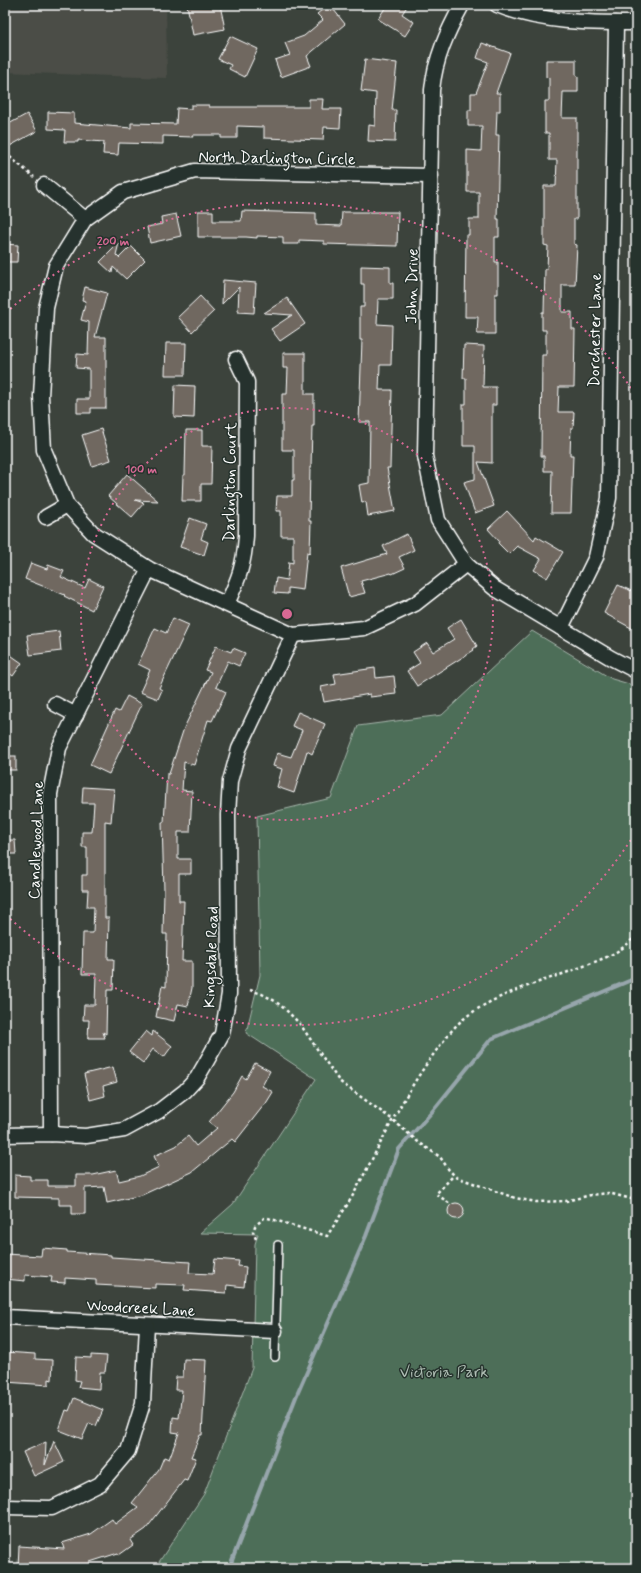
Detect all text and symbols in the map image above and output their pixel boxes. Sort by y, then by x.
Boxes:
street label: North Darlington Circle [198,147,356,171]
text: 200 m [97,234,130,250]
street label: John Drive [401,248,424,324]
street label: Dorchester Lane [584,272,607,387]
street label: Darlington Court [219,422,243,542]
text: 100 m [125,462,158,478]
centre of rings [280,607,294,621]
street label: Candlewood Lane [24,780,49,900]
street label: Kingsdale Road [199,906,225,1008]
street label: Woodcreek Lane [86,1295,196,1322]
park label: Victoria Park [400,1362,488,1383]

